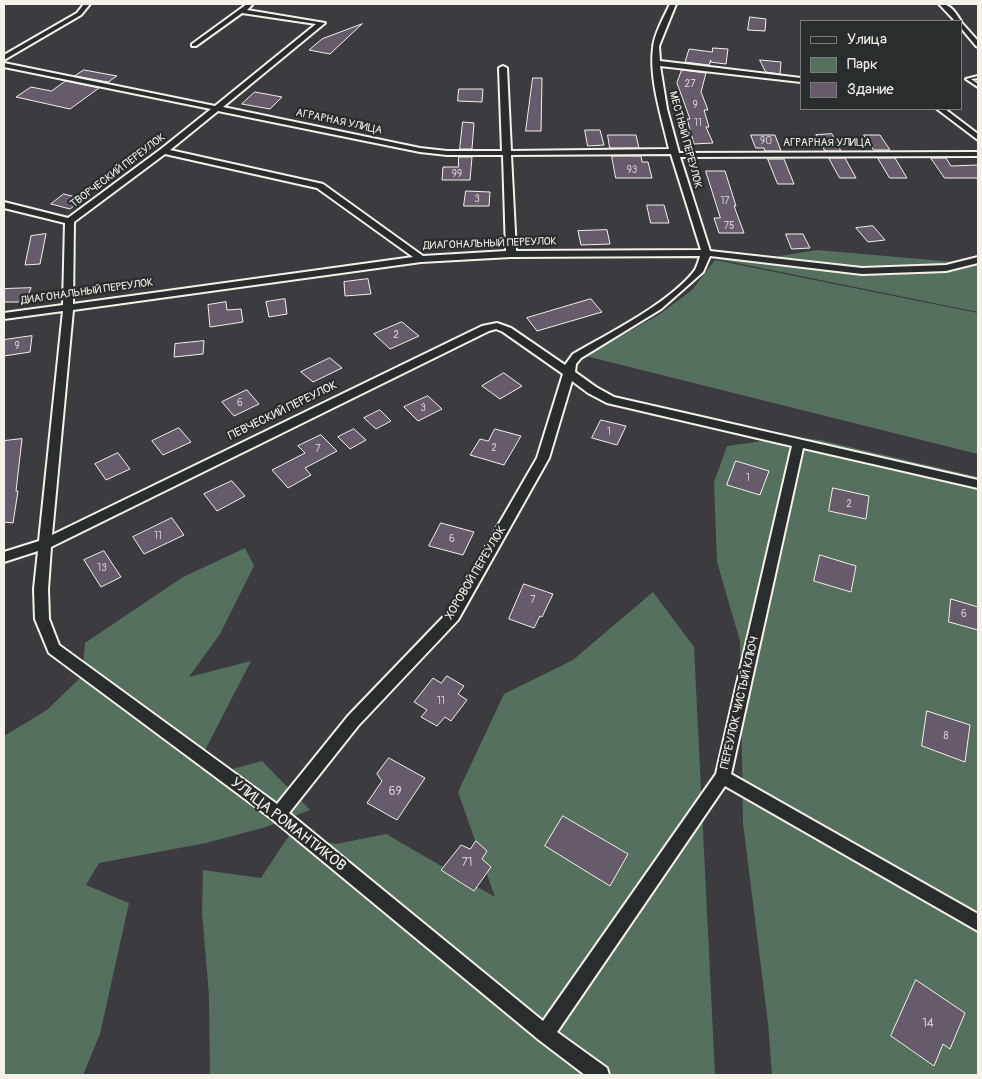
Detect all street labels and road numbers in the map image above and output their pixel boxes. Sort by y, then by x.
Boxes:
street label: МЕСТНЫЙ ПЕРЕУЛОК [666,90,704,190]
street label: АГРАРНАЯ УЛИЦА [295,106,383,138]
street label: ТВОРЧЕСКИЙ ПЕРЕУЛОК [68,131,168,211]
street label: АГРАРНАЯ УЛИЦА [783,136,871,150]
street label: ДИАГОНАЛЬНЫЙ ПЕРЕУЛОК [423,235,557,253]
street label: ДИАГОНАЛЬНЫЙ ПЕРЕУЛОК [20,276,154,308]
street label: ПЕВЧЕСКИЙ ПЕРЕУЛОК [226,378,340,444]
street label: ХОРОВОЙ ПЕРЕУЛОК [442,524,510,622]
street label: ПЕРЕУЛОК ЧИСТЫЙ КЛЮЧ [718,635,762,771]
street label: УЛИЦА РОМАНТИКОВ [227,774,349,876]

